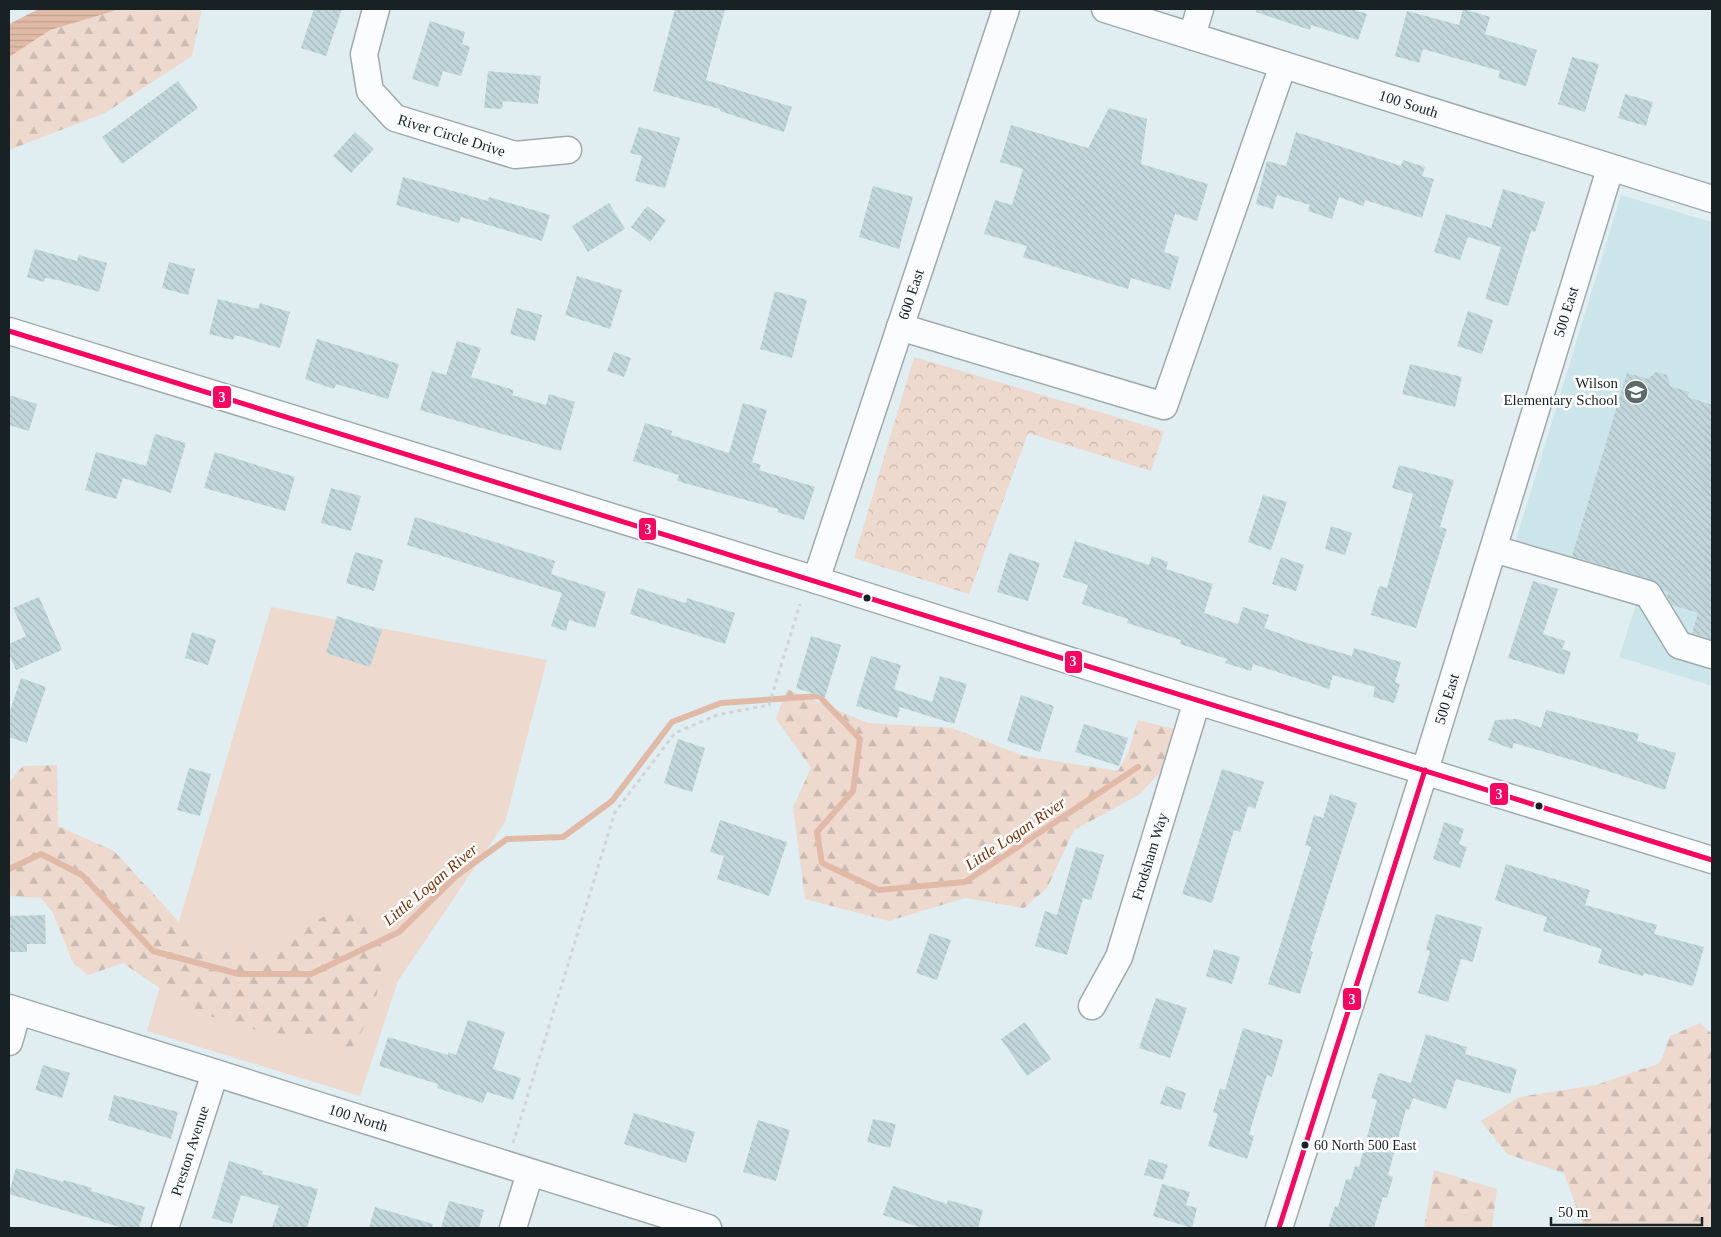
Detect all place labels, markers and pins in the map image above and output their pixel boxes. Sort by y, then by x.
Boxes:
place label: Wilson Elementary School [1503,375,1618,408]
school or university icon: Wilson Elementary School [1623,379,1649,405]
unlabelled marker [862,593,872,603]
unlabelled marker [1534,801,1544,811]
place label: 60 North 500 East [1314,1138,1416,1153]
marker: 60 North 500 East [1300,1140,1310,1150]

